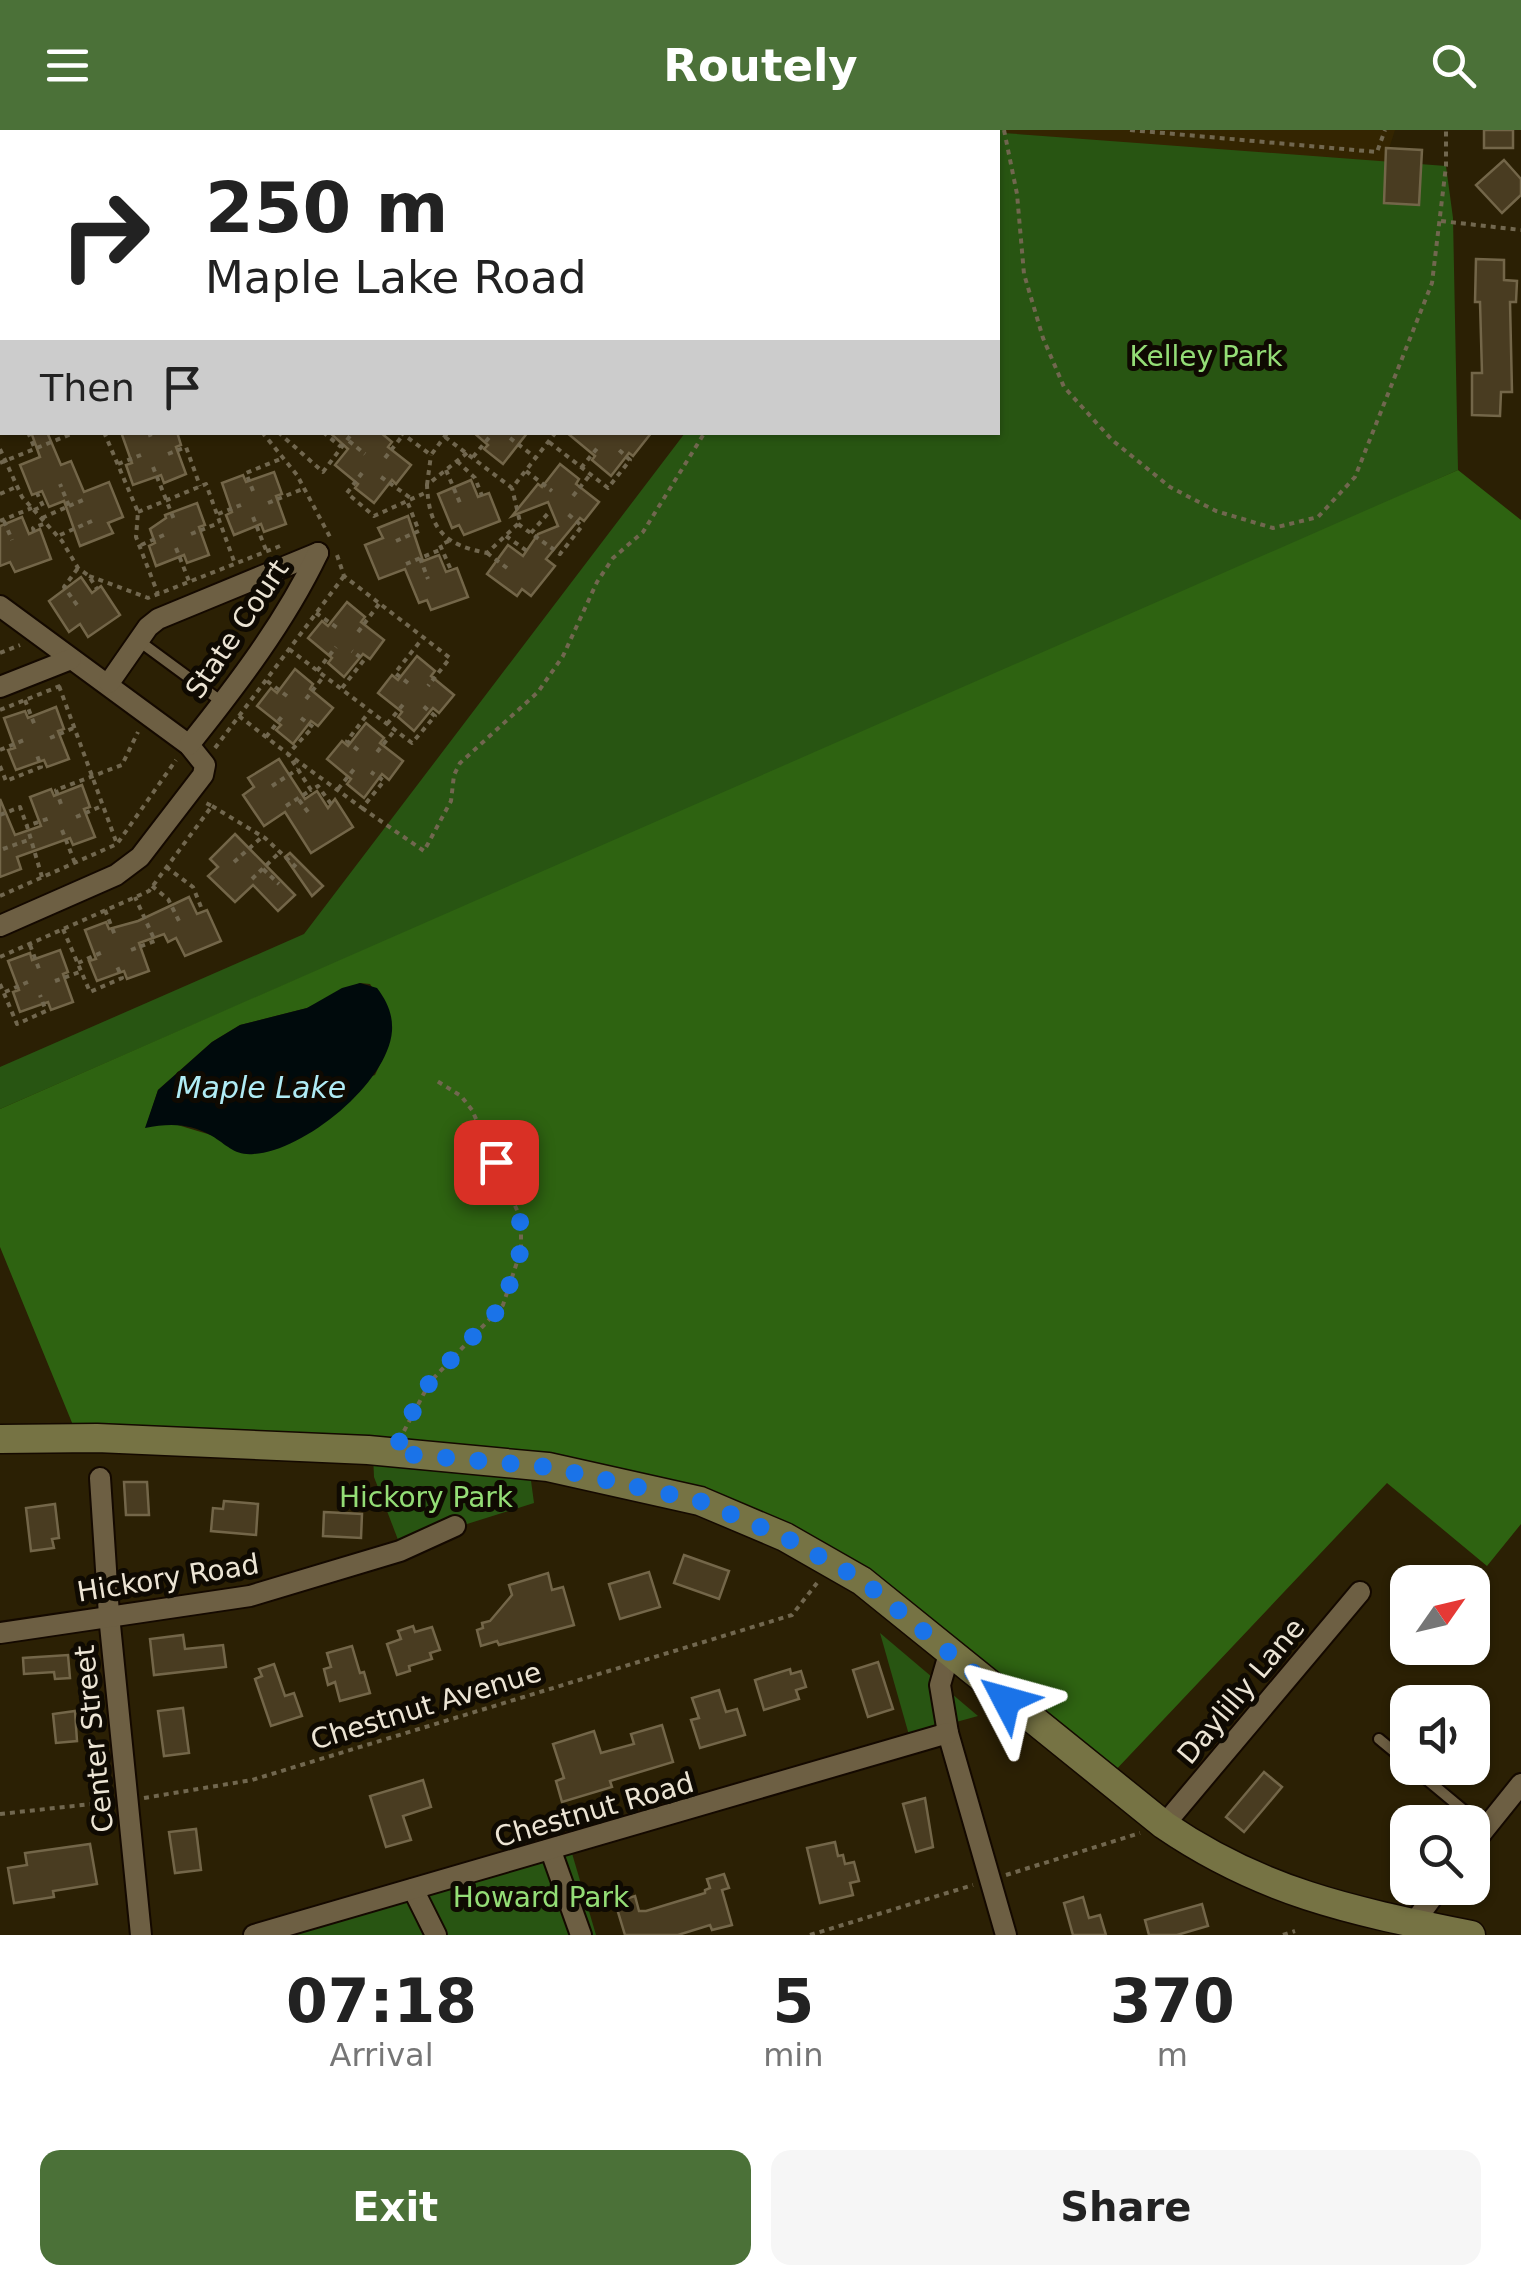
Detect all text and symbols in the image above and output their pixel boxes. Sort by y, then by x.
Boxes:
icon: menu [40,38,95,93]
icon: search [1426,38,1481,93]
text: Routely [663,39,858,92]
text: 250 m [205,167,448,249]
icon: right [40,170,170,300]
text: Maple Lake Road [205,251,586,304]
park label: Kelley Park [1130,340,1283,373]
icon: arrive [155,360,210,415]
text: Then [40,366,135,410]
street label: State Court [179,553,295,705]
water label: Maple Lake [176,1070,346,1105]
pin [454,1120,539,1205]
icon: arrive [469,1135,524,1190]
park label: Hickory Park [339,1481,514,1514]
street label: Hickory Road [75,1547,261,1609]
north arrow [1390,1565,1490,1665]
map controls [1390,1565,1490,1905]
street label: Daylilly Lane [1171,1612,1311,1770]
street label: Center Street [68,1644,120,1834]
position arrow [954,1648,1058,1752]
street label: Chestnut Avenue [307,1655,545,1757]
button: sound [1390,1685,1490,1785]
street label: Chestnut Road [491,1766,697,1854]
button: search [1390,1805,1490,1905]
park label: Howard Park [453,1881,630,1914]
text: 07:18 [286,1966,477,2036]
text: 5 [772,1966,814,2036]
text: 370 [1110,1966,1235,2036]
text: Arrival [330,2036,434,2074]
text: min [763,2036,824,2074]
text: m [1157,2036,1188,2074]
button: Exit [40,2150,751,2265]
button: Share [771,2150,1481,2265]

